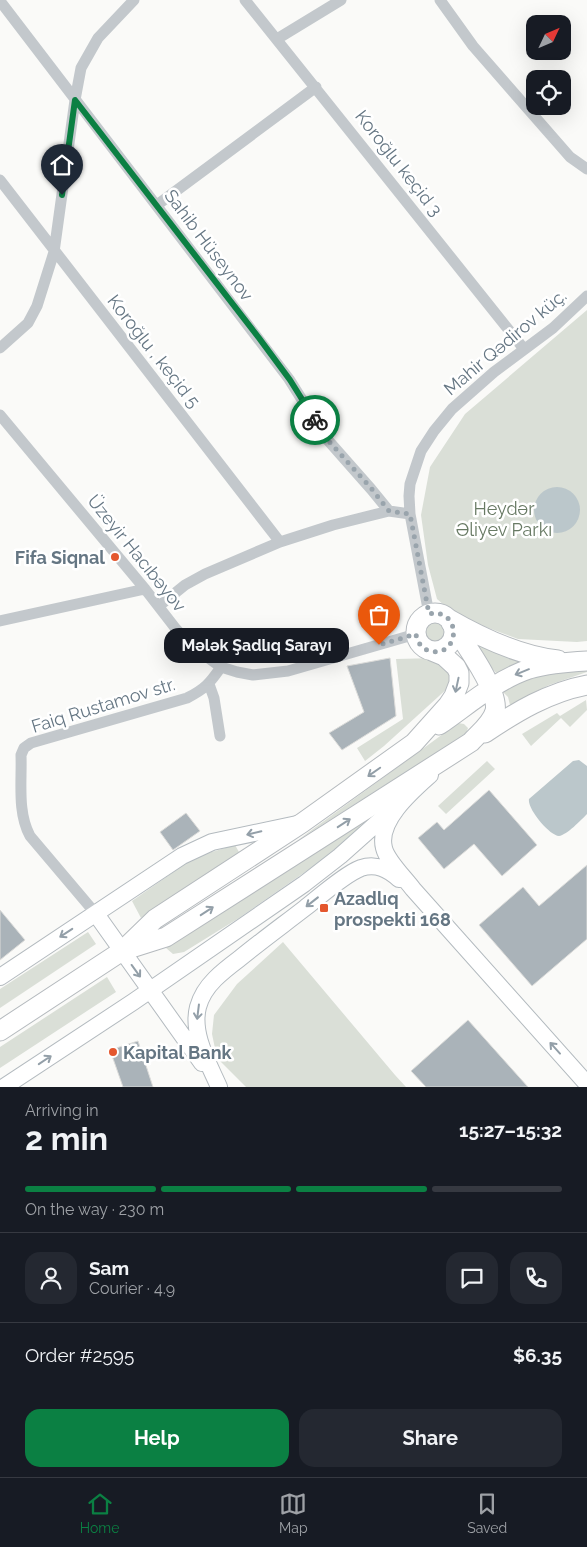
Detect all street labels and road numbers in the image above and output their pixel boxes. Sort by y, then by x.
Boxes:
street label: Koroğlu keçid 3 [351,106,447,220]
street label: Sahib Hüseynov [160,185,258,305]
street label: Mahir Qədirov küç. [440,285,570,399]
street label: Koroğlu , keçid 5 [103,290,205,412]
street label: Üzeyir Hacıbəyov [83,490,191,616]
street label: Faiq Rustamov str. [29,673,177,737]

